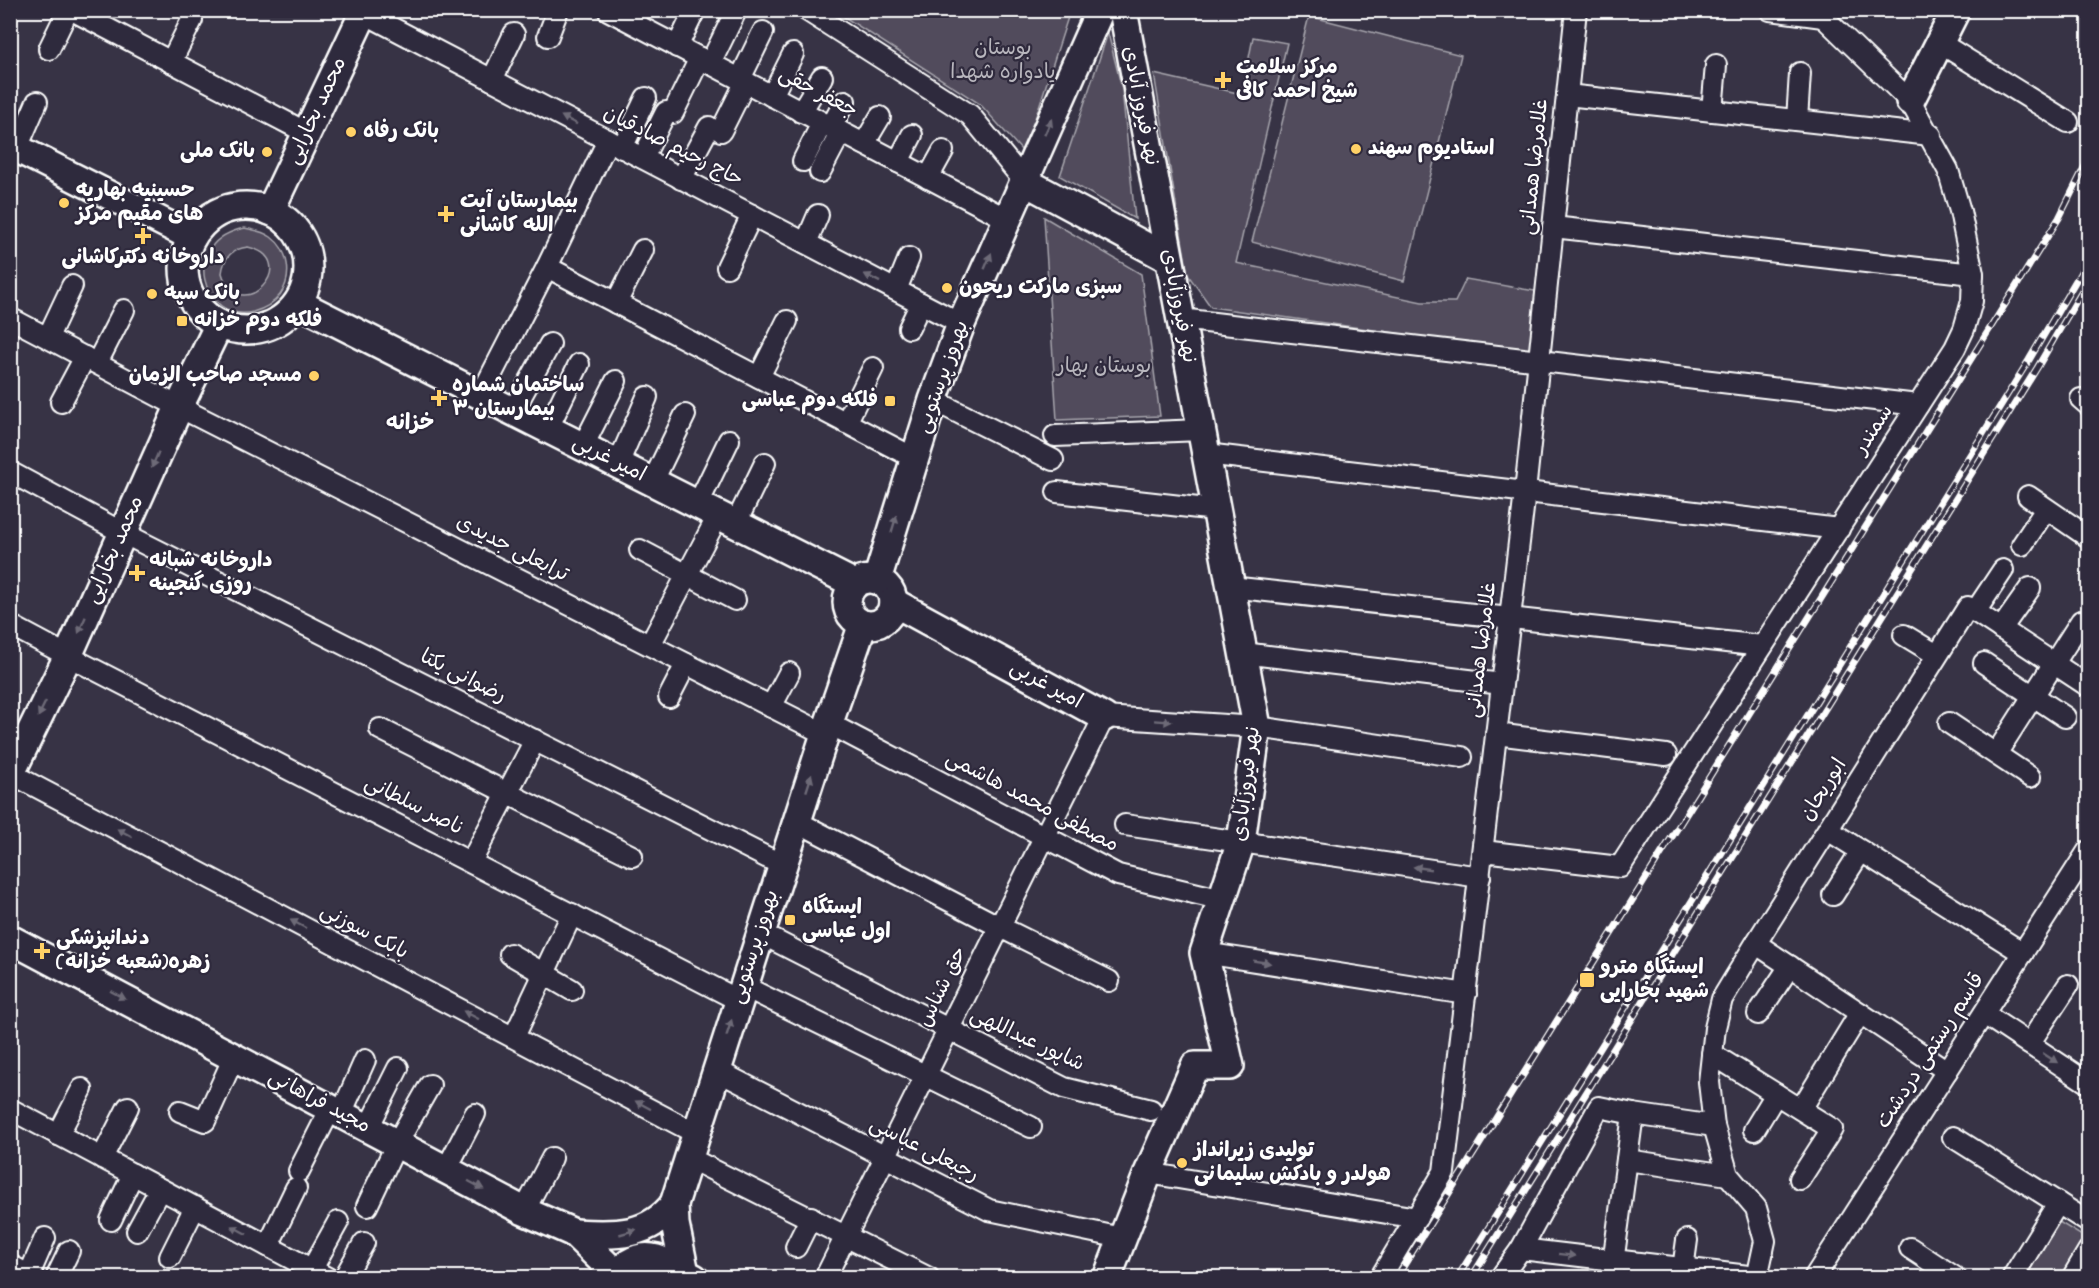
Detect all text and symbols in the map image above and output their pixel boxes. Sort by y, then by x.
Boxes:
park label: بوستان یادواره شهدا [950,34,1056,88]
street label: نهر فیروز آبادی [1114,44,1166,168]
street label: محمد بخارایی [279,52,355,170]
place label: مرکز سلامت شیخ احمد کافی [1236,53,1358,107]
street label: جعفر حقی [773,60,863,126]
marker: مرکز سلامت شیخ احمد کافی [1214,71,1232,89]
street label: غلامرضا همدانی [1513,97,1557,237]
street label: حاج رحیم صادقیان [598,99,748,195]
one-way arrow [560,115,577,125]
place label: بانک رفاه [363,117,439,147]
one-way arrow [1043,118,1053,136]
marker: بانک رفاه [344,125,358,139]
place label: استادیوم سهند [1368,134,1494,164]
place label: بانک ملی [180,137,255,167]
marker: استادیوم سهند [1349,142,1363,156]
marker: بانک ملی [260,145,274,159]
place label: حسینیه بهاریه های مقیم مرکز [74,176,203,230]
place label: بیمارستان آیت الله کاشانی [460,187,578,241]
marker: حسینیه بهاریه های مقیم مرکز [57,196,71,210]
marker: بیمارستان آیت الله کاشانی [437,205,455,223]
marker: داروخانه دکترکاشانی [136,229,150,243]
place label: داروخانه دکترکاشانی [62,243,224,273]
street label: نهر فیروزآبادی [1152,246,1204,366]
one-way arrow [983,252,993,270]
one-way arrow [863,273,881,283]
place label: سبزی مارکت ریحون [959,273,1122,303]
place label: بانک سپه [164,279,240,309]
marker: سبزی مارکت ریحون [940,281,954,295]
marker: بانک سپه [145,287,159,301]
place label: فلکه دوم خزانه [194,306,322,336]
marker: فلکه دوم خزانه [175,314,189,328]
street label: بهروز پرستویی [909,316,977,438]
park label: بوستان بهار [1055,352,1151,382]
place label: مسجد صاحب الزمان [129,361,302,391]
marker: مسجد صاحب الزمان [307,369,321,383]
place label: ساختمان شماره ۳ بیمارستان [452,371,584,425]
place label: فلکه دوم عباسی [742,386,878,416]
marker: ساختمان شماره ۳ بیمارستان [430,389,448,407]
marker: فلکه دوم عباسی [883,394,897,408]
street label: سمندر [1846,399,1901,463]
district label: خزانه [386,408,434,440]
street label: امیر غربی [567,428,651,490]
one-way arrow [150,451,159,469]
street label: محمد بخارایی [78,491,152,609]
street label: ترابعلی جدیدی [451,508,574,591]
one-way arrow [890,515,899,533]
place label: داروخانه شبانه روزی گنجینه [149,546,273,600]
marker: داروخانه شبانه روزی گنجینه [130,566,144,580]
street label: غلامرضا همدانی [1459,580,1505,720]
one-way arrow [77,616,86,633]
street label: رضوانی یکتا [415,642,511,712]
street label: امیر غربی [1004,653,1088,717]
one-way arrow [38,700,47,717]
one-way arrow [1153,716,1172,725]
street label: نهر فیروزآبادی [1225,725,1269,843]
street label: مصطفی محمد هاشمی [940,744,1124,860]
street label: ابوریحان [1793,753,1855,827]
street label: ناصر سلطانی [359,768,469,844]
one-way arrow [805,774,814,792]
one-way arrow [117,829,134,838]
one-way arrow [1412,864,1431,873]
street label: بهروز پرستویی [722,886,788,1008]
place label: ایستگاه اول عباسی [802,893,891,947]
street label: بابک سوزنی [315,896,413,968]
marker: ایستگاه اول عباسی [783,913,797,927]
one-way arrow [289,919,306,929]
place label: دندانپزشکی زهره(شعبه خزانه) [56,924,210,978]
marker: دندانپزشکی زهره(شعبه خزانه) [33,942,51,960]
street label: حق شناس [911,942,975,1032]
place label: ایستگاه مترو شهید بخارایی [1598,953,1709,1007]
one-way arrow [1253,958,1272,967]
street label: قاسم رستمی دردشت [1869,967,1993,1135]
marker: ایستگاه مترو شهید بخارایی [1578,971,1596,989]
one-way arrow [109,990,127,1000]
street label: شاپور عبداللهی [965,1000,1089,1080]
one-way arrow [462,1010,479,1020]
one-way arrow [725,1019,734,1037]
one-way arrow [2042,1052,2058,1063]
street label: مجید فراهانی [262,1062,376,1142]
one-way arrow [635,1100,652,1110]
street label: رجبعلی عباسی [864,1110,984,1190]
place label: تولیدی زیرانداز هولدر و بادکش سلیمانی [1192,1136,1391,1190]
marker: تولیدی زیرانداز هولدر و بادکش سلیمانی [1175,1156,1189,1170]
one-way arrow [467,1180,484,1190]
one-way arrow [230,1225,247,1235]
one-way arrow [619,1227,637,1236]
one-way arrow [1557,1250,1576,1259]

